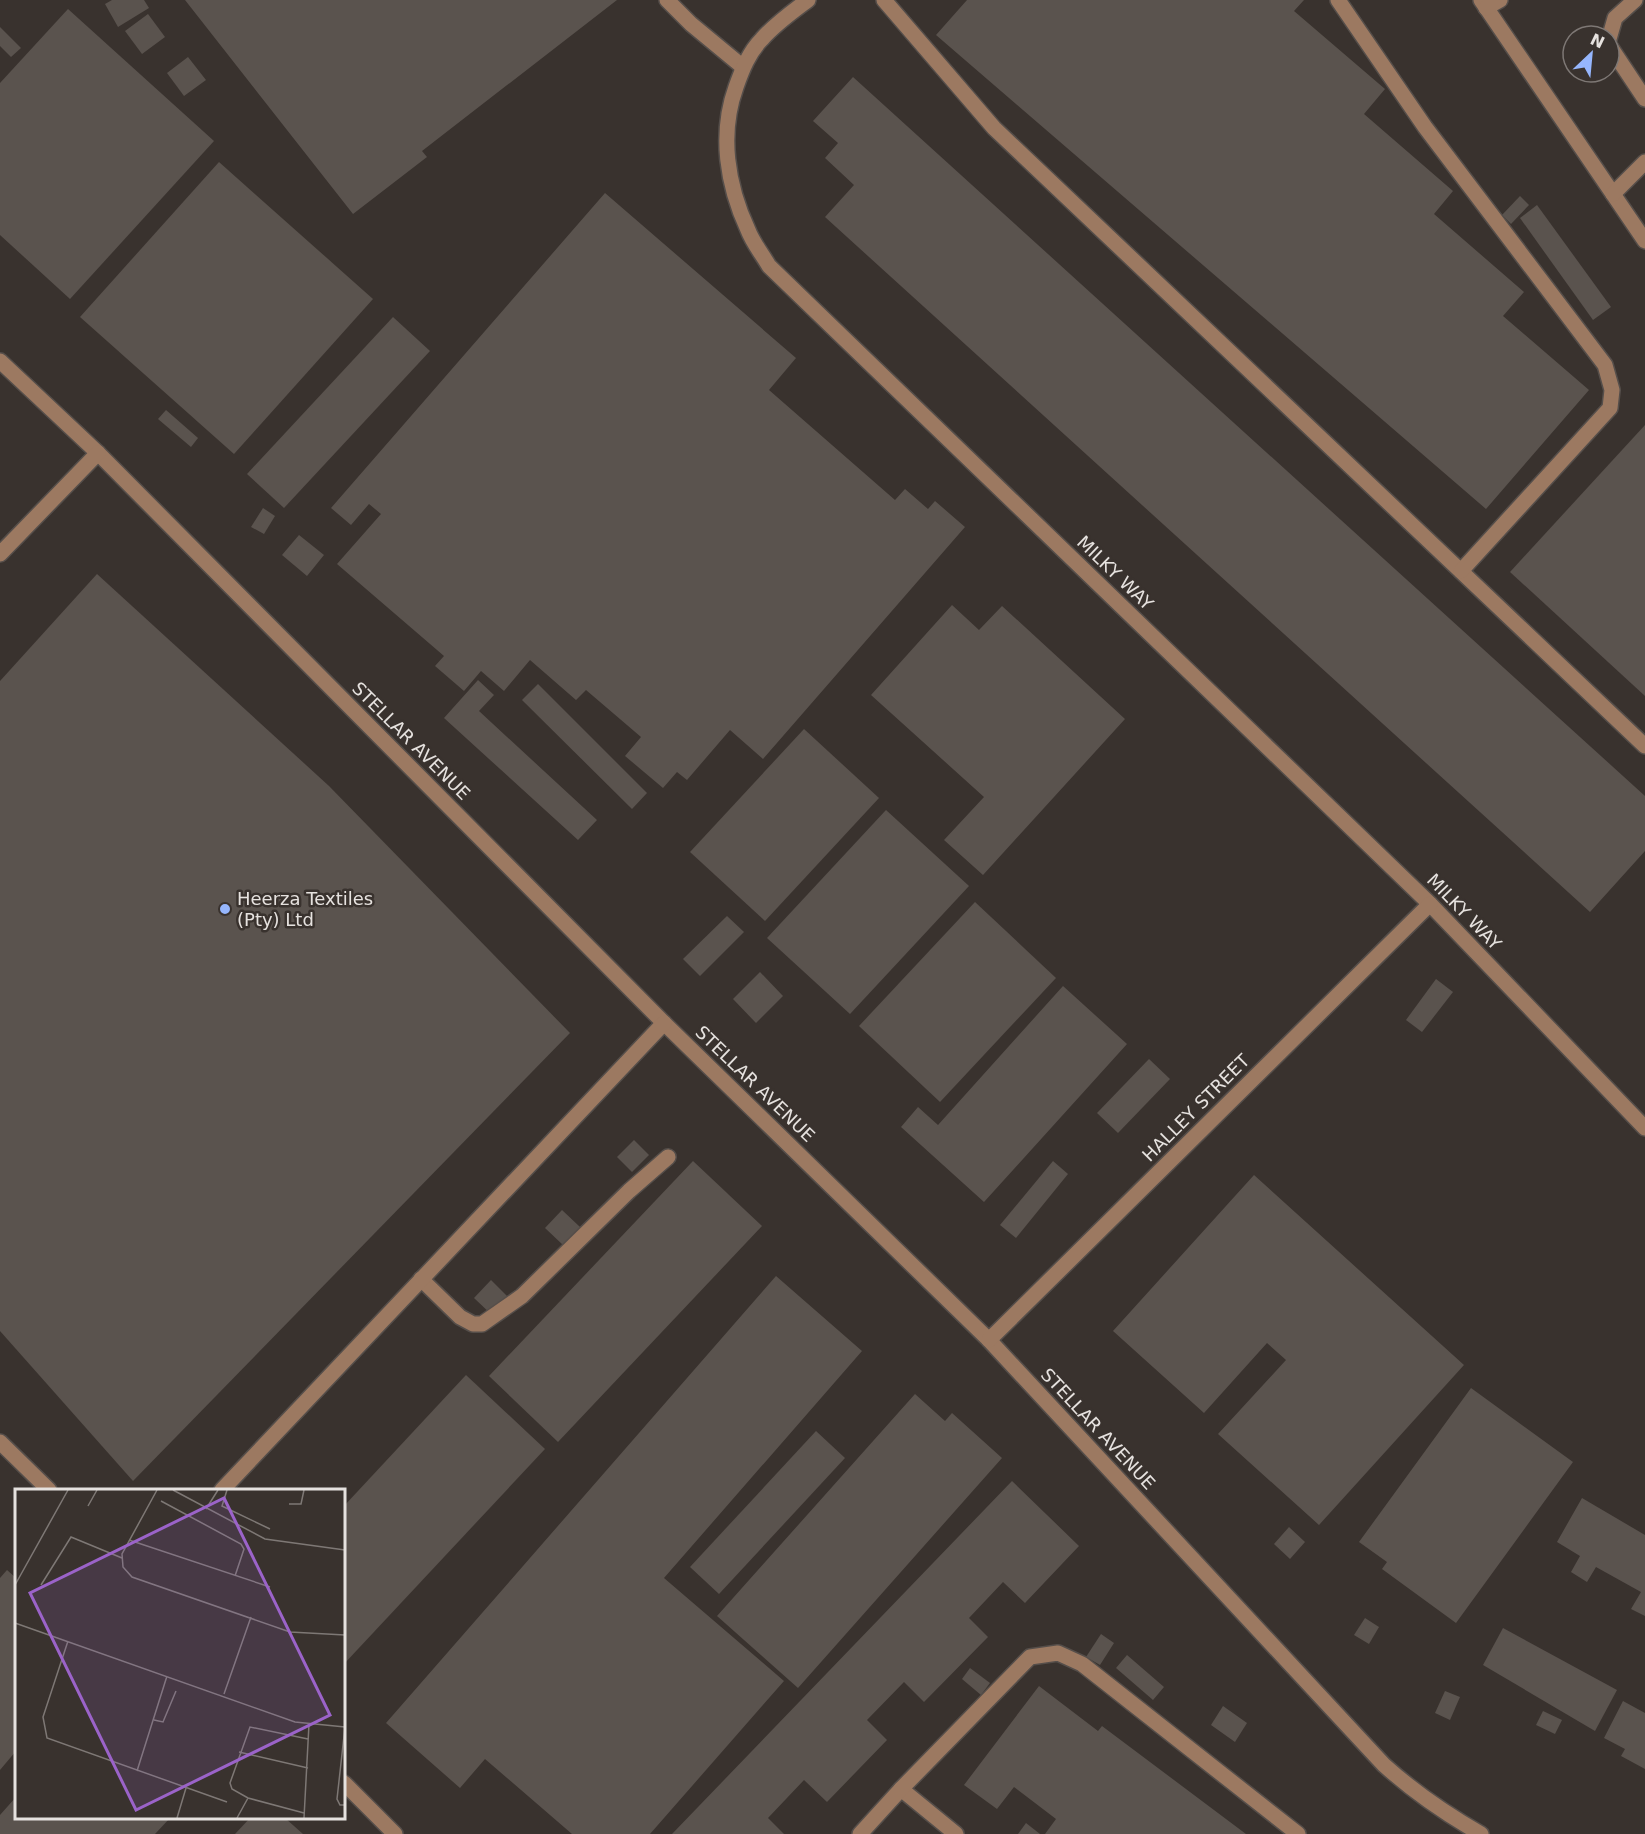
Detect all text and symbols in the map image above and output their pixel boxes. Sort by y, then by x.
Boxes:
north arrow [1561,24,1621,84]
text: N [1587,29,1608,52]
street label: MILKY WAY [1073,531,1158,615]
street label: STELLAR AVENUE [348,677,475,804]
street label: MILKY WAY [1423,869,1506,955]
place label: Heerza Textiles (Pty) Ltd [237,888,373,930]
marker: Heerza Textiles (Pty) Ltd [218,902,232,916]
street label: STELLAR AVENUE [691,1021,819,1146]
street label: HALLEY STREET [1138,1049,1254,1166]
street label: STELLAR AVENUE [1037,1364,1160,1493]
inset map [15,1489,345,1819]

